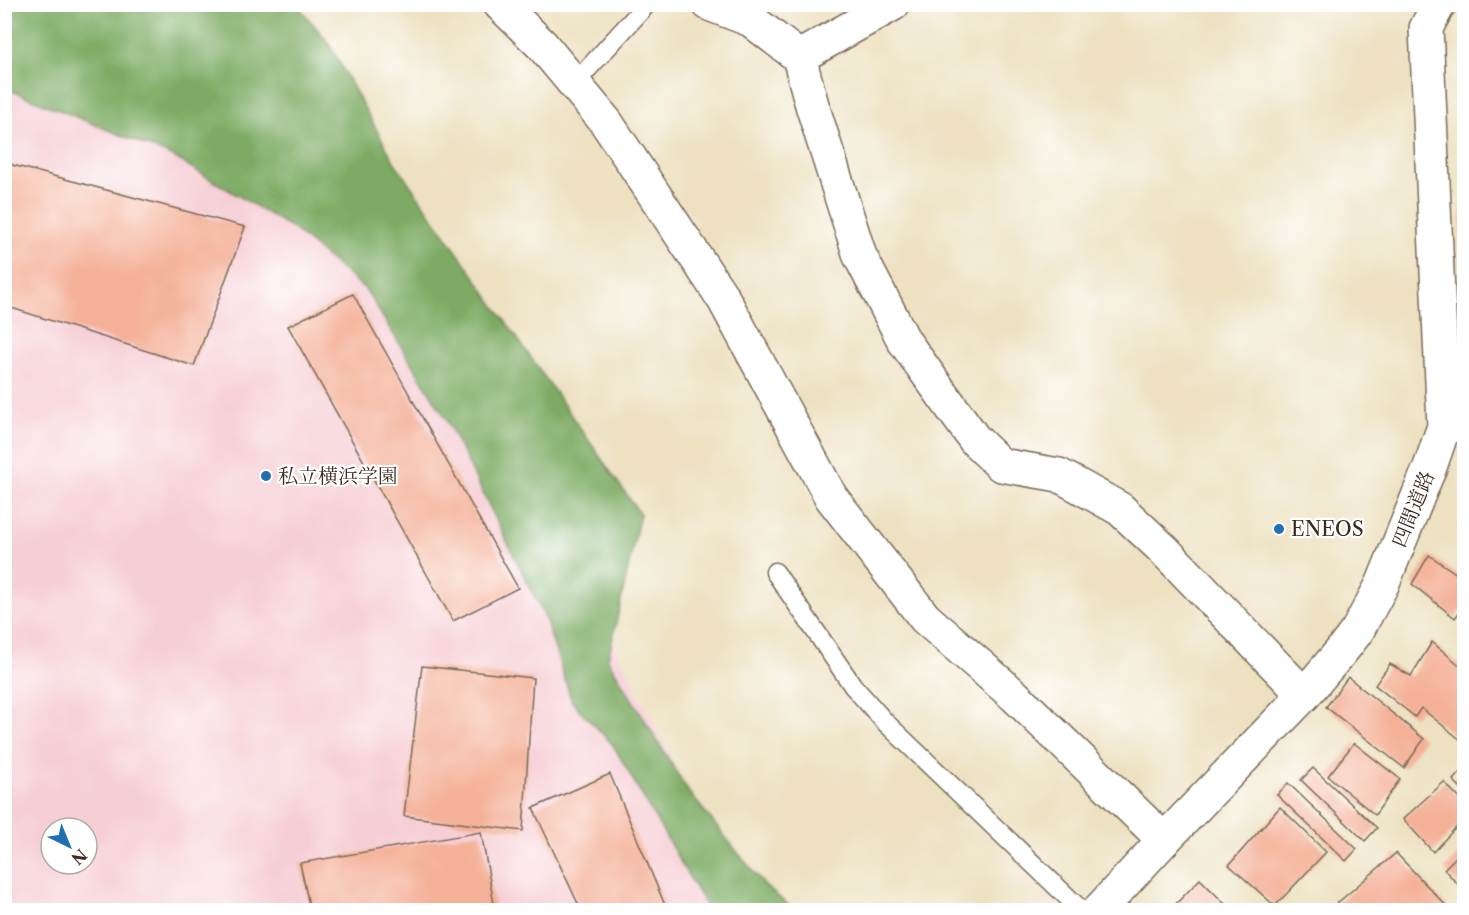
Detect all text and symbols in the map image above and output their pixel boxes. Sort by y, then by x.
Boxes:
place label: 私立横浜学園 [278,464,398,488]
street label: 四間道路 [1387,467,1439,551]
marker: 私立横浜学園 [259,469,273,483]
place label: ENEOS [1291,517,1364,541]
marker: ENEOS [1272,522,1286,536]
north arrow [39,816,99,876]
text: N [67,845,91,869]

